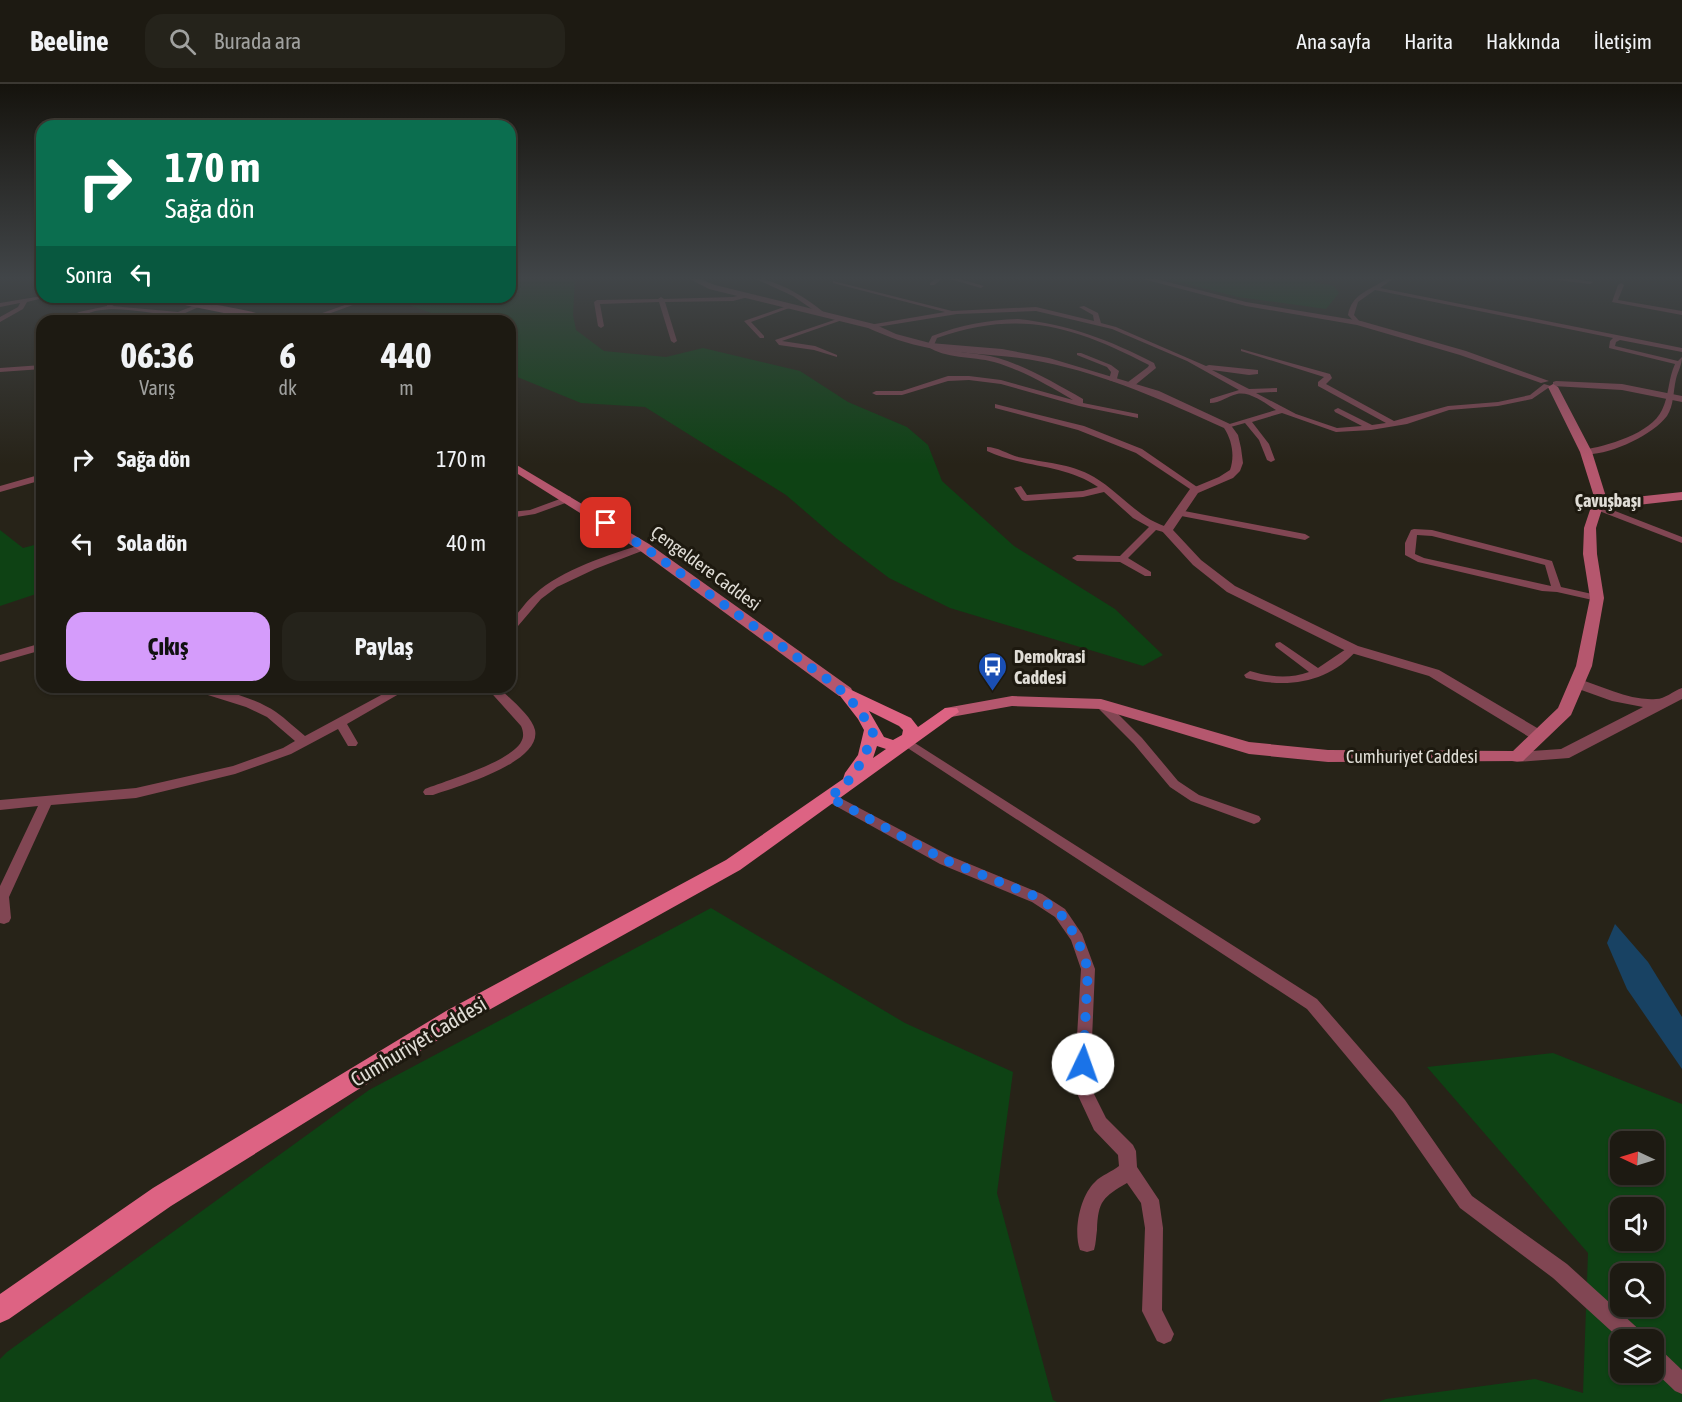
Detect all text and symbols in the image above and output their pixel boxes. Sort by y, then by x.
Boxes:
search box [145,14,565,68]
text: Beeline [30,25,109,57]
icon: search [166,25,199,58]
text: Burada ara [214,28,301,54]
text: Ana sayfa [1297,29,1371,53]
text: Harita [1404,29,1453,53]
text: Hakkında [1486,29,1561,53]
text: İletişim [1594,29,1652,53]
text: 170 m [165,143,260,191]
icon: right [66,144,144,222]
text: Sağa dön [165,193,255,224]
icon: left [125,258,158,291]
text: Sonra [66,262,113,288]
text: 06:36 [120,334,194,376]
text: 6 [279,334,296,376]
text: 440 [381,334,432,376]
text: Varış [139,376,175,399]
text: dk [279,376,297,399]
text: m [399,376,414,399]
icon: right [66,443,99,476]
text: Sağa dön [117,446,190,472]
text: 170 m [436,446,486,472]
district label: Çavuşbaşı [1575,490,1641,511]
pin [580,497,631,548]
icon: arrive [589,506,622,539]
street label: Çengeldere Caddesi [647,521,765,615]
icon: left [66,527,99,560]
text: Sola dön [117,530,187,556]
text: 40 m [446,530,486,556]
button: Çıkış [66,612,270,681]
button: Paylaş [282,612,486,681]
place label: Demokrasi Caddesi [1014,646,1085,688]
bus stop icon: Demokrasi Caddesi [977,650,1009,692]
street label: Cumhuriyet Caddesi [1346,746,1478,767]
street label: Cumhuriyet Caddesi [346,991,490,1091]
position arrow [1051,1032,1115,1096]
north arrow [1610,1131,1664,1185]
map controls [1610,1131,1664,1383]
button: sound [1610,1197,1664,1251]
button: search [1610,1263,1664,1317]
button: layers [1610,1329,1664,1383]

